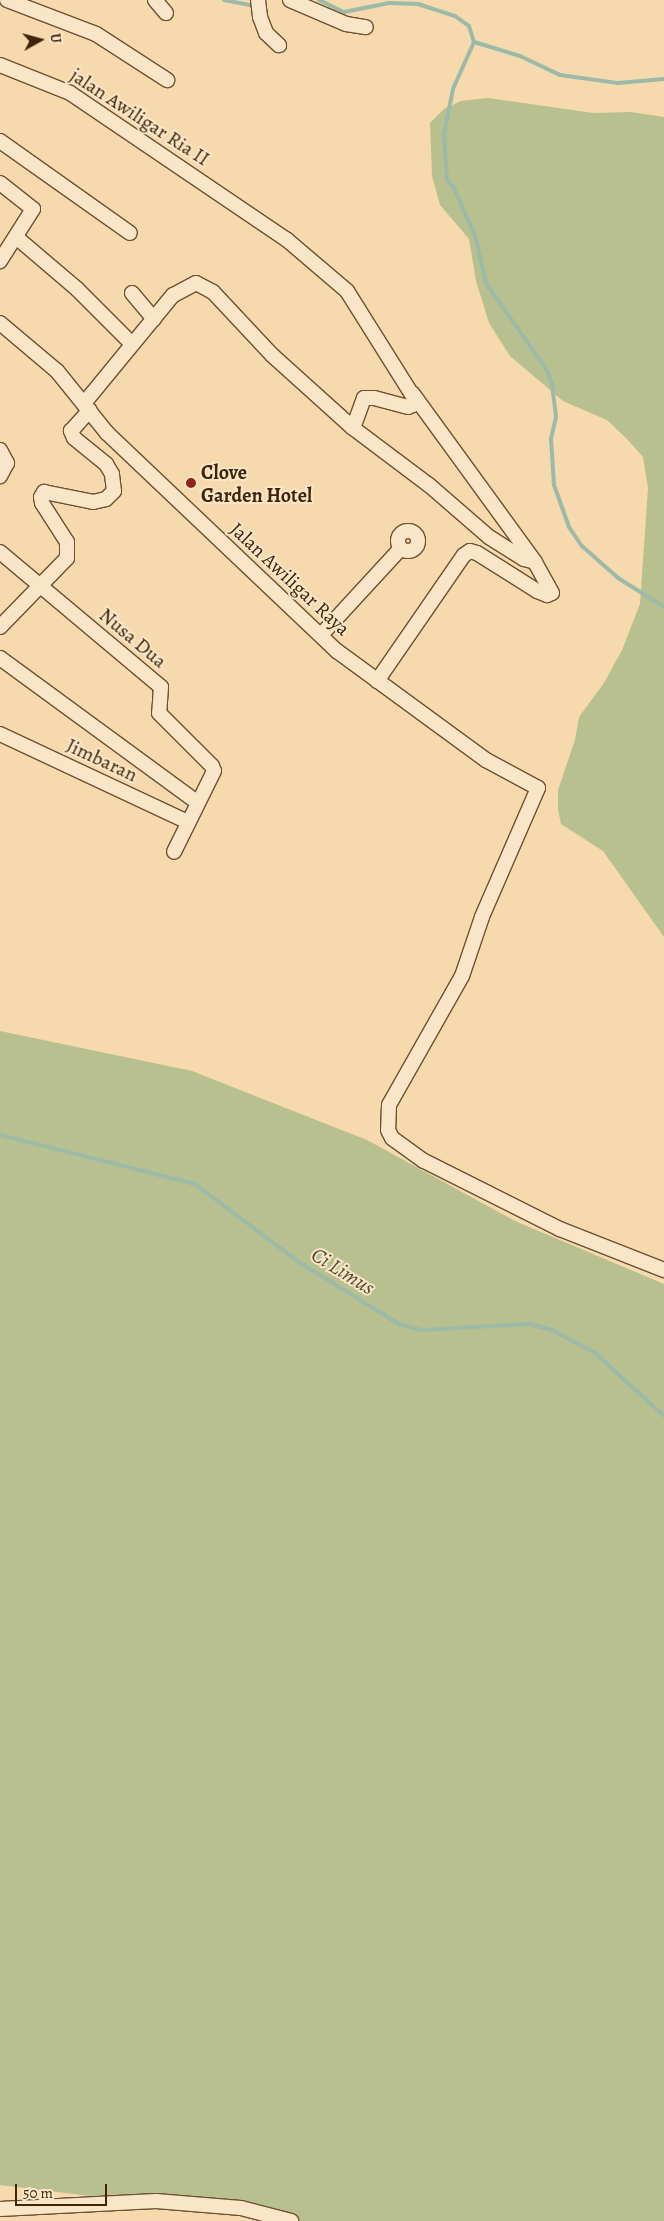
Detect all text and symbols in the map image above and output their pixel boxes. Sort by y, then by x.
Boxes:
north arrow [15,15,65,65]
text: U [45,32,65,44]
street label: jalan Awiligar Ria II [66,63,214,171]
place label: Clove Garden Hotel [201,460,312,507]
marker: Clove Garden Hotel [185,477,197,489]
street label: Jalan Awiligar Raya [225,517,355,641]
street label: Nusa Dua [94,603,172,673]
street label: Jimbaran [63,733,141,787]
water label: Ci Limus [307,1242,379,1300]
scale bar [18,2174,110,2206]
text: 50 m [23,2183,53,2203]

